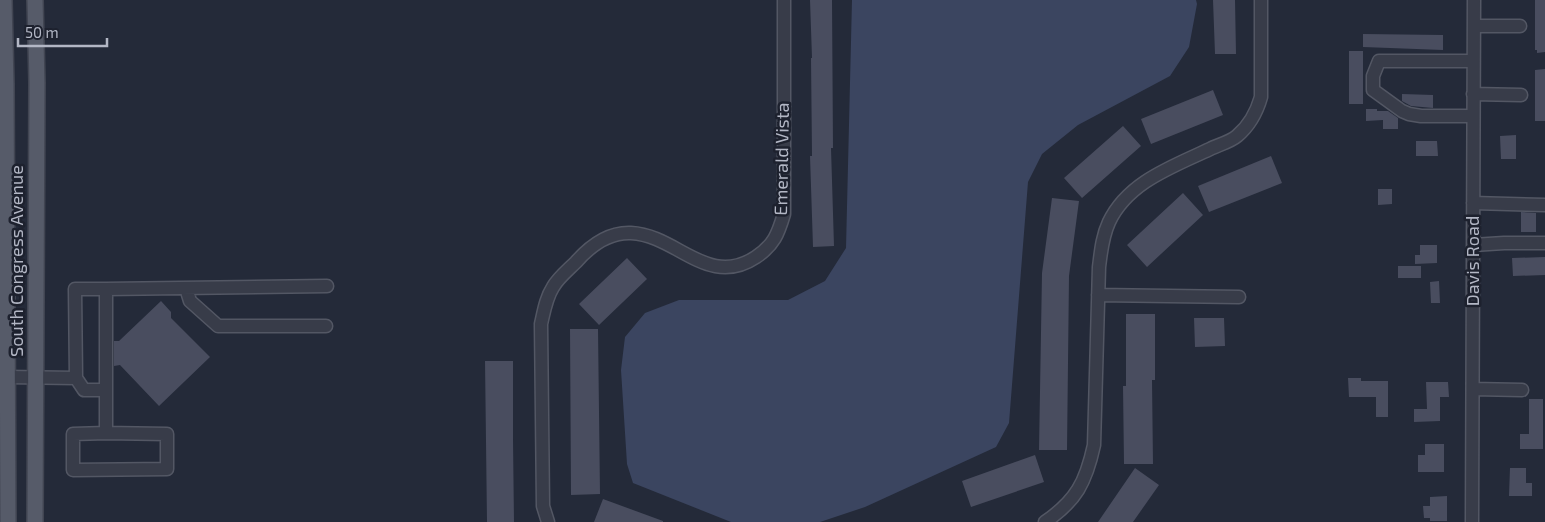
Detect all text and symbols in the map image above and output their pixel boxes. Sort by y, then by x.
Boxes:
scale bar [18,15,106,47]
text: 50 m [25,23,59,41]
street label: Emerald Vista [769,102,793,216]
street label: South Congress Avenue [5,165,27,357]
street label: Davis Road [1461,216,1483,306]

